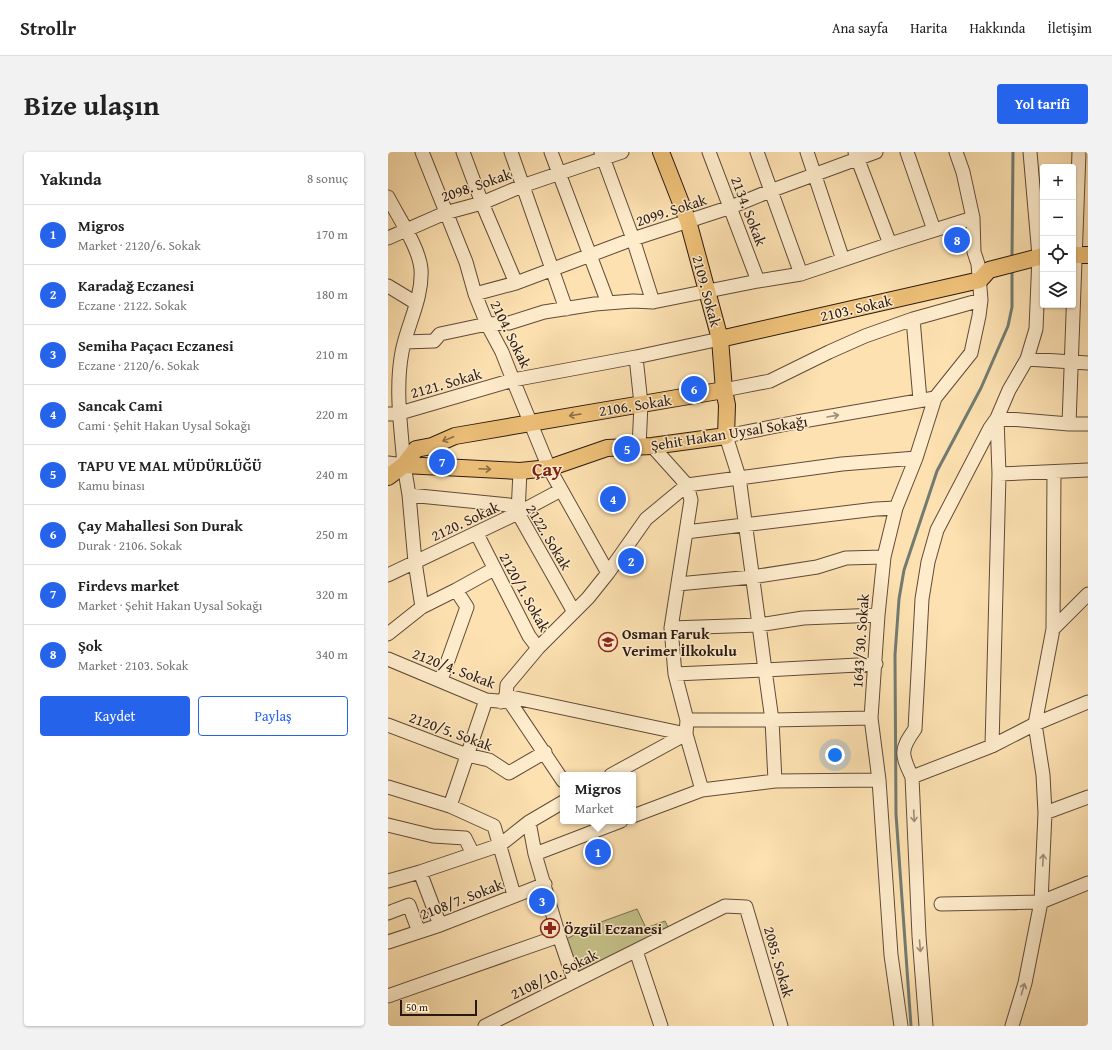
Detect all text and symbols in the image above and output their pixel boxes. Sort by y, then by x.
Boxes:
text: Strollr [20,14,76,42]
text: Ana sayfa [832,18,888,38]
text: Harita [910,18,947,38]
text: Hakkında [969,18,1025,38]
text: İletişim [1047,18,1092,38]
text: Bize ulaşın [24,84,160,125]
button: Yol tarifi [997,84,1088,124]
street label: 2098. Sokak [438,163,514,207]
map controls [1040,164,1076,308]
button: + [1040,164,1076,200]
text: Yakında [40,166,102,191]
text: 8 sonuç [307,169,348,188]
street label: 2134. Sokak [726,173,772,249]
street label: 2099. Sokak [633,189,709,231]
button: − [1040,200,1076,236]
text: Migros [78,215,125,236]
text: 1 [50,225,56,244]
text: 170 m [316,225,348,244]
pin: 8 [944,225,970,255]
text: Market · 2120/6. Sokak [78,236,201,255]
button: locate [1040,236,1076,272]
street label: 2109. Sokak [687,253,727,329]
button: layers [1040,272,1076,308]
text: Karadağ Eczanesi [78,275,194,296]
text: 2 [50,285,56,304]
text: 180 m [316,285,348,304]
street label: 2103. Sokak [818,289,894,326]
text: Eczane · 2122. Sokak [78,296,187,315]
street label: 2104. Sokak [486,297,537,372]
text: Semiha Paçacı Eczanesi [78,335,234,356]
text: 3 [50,345,56,364]
text: 210 m [316,345,348,364]
text: Eczane · 2120/6. Sokak [78,356,199,375]
street label: 2121. Sokak [408,363,484,403]
pin: 6 [681,374,707,404]
street label: 2106. Sokak [597,389,673,421]
text: Sancak Cami [78,395,163,416]
text: 4 [50,405,56,424]
text: 220 m [316,405,348,424]
street label: Şehit Hakan Uysal Sokağı [649,410,809,456]
one-way arrow [569,411,582,419]
one-way arrow [826,411,839,419]
text: Cami · Şehit Hakan Uysal Sokağı [78,416,251,435]
pin: 5 [614,434,640,464]
one-way arrow [442,436,454,444]
pin: 7 [429,447,455,477]
text: TAPU VE MAL MÜDÜRLÜĞÜ [78,455,262,476]
district label: Çay [532,455,562,483]
text: 5 [50,465,56,484]
text: 240 m [316,465,348,484]
one-way arrow [478,466,491,473]
text: Kamu binası [78,476,145,495]
pin: 4 [600,484,626,514]
street label: 2120. Sokak [427,496,503,546]
street label: 2122. Sokak [521,500,577,574]
text: Çay Mahallesi Son Durak [78,515,243,536]
text: 6 [50,525,56,544]
text: 250 m [316,525,348,544]
text: Durak · 2106. Sokak [78,536,182,555]
pin: 2 [618,546,644,576]
street label: 2120/1. Sokak [495,549,556,636]
text: Firdevs market [78,575,179,596]
text: 7 [50,585,56,604]
text: 320 m [316,585,348,604]
street label: 1643/30. Sokak [846,593,874,689]
text: Market · Şehit Hakan Uysal Sokağı [78,596,262,615]
place label: Osman Faruk Verimer İlkokulu [622,623,737,661]
school or university icon: Osman Faruk Verimer İlkokulu [597,631,619,653]
text: Şok [78,635,102,656]
street label: 2120/4. Sokak [409,643,499,694]
text: 8 [50,645,56,664]
text: 340 m [316,645,348,664]
text: Market · 2103. Sokak [78,656,188,675]
button: Kaydet [40,696,190,736]
button: Paylaş [198,696,348,736]
street label: 2120/5. Sokak [406,706,496,756]
your location [825,745,845,765]
popup [560,772,636,824]
text: Migros [575,778,621,799]
text: Market [575,799,614,818]
one-way arrow [910,809,918,822]
pin: 1 [585,837,611,867]
one-way arrow [1039,854,1046,867]
street label: 2108/7. Sokak [416,873,506,924]
pin: 3 [529,886,555,916]
pharmacy icon: Özgül Eczanesi [539,917,561,939]
place label: Özgül Eczanesi [564,918,663,939]
street label: 2085. Sokak [759,924,799,1000]
one-way arrow [916,939,924,952]
street label: 2108/10. Sokak [507,944,601,1004]
one-way arrow [1020,982,1027,995]
scale bar [400,998,477,1017]
text: 50 m [406,999,428,1015]

